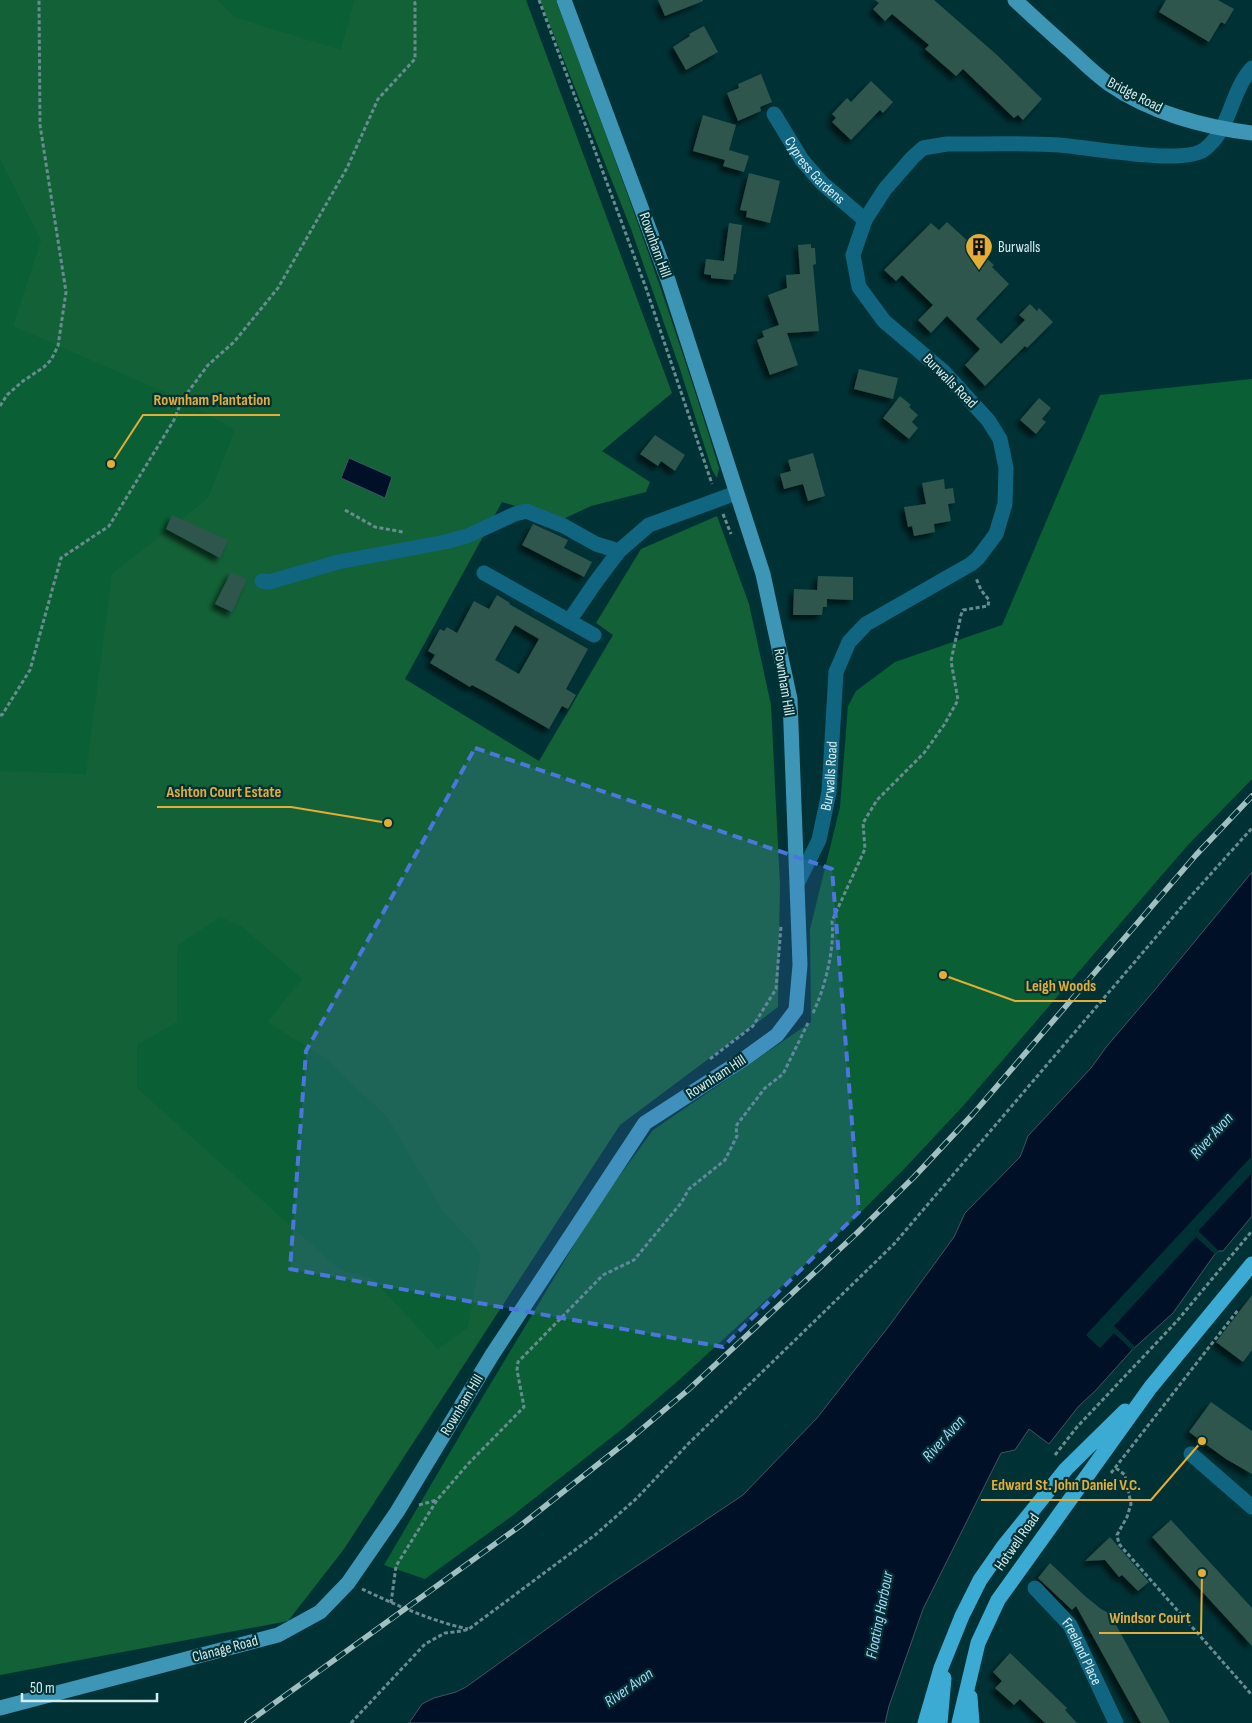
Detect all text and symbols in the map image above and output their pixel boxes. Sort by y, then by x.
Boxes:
street label: Bridge Road [1104,73,1166,117]
street label: Cypress Gardens [781,133,849,208]
street label: Rownham Hill [634,210,676,280]
building icon: Burwalls [964,232,994,271]
place label: Burwalls [998,238,1040,257]
street label: Burwalls Road [919,350,981,412]
callout: Rownham Plantation [143,384,280,415]
text: Rownham Plantation [154,391,270,410]
street label: Rownham Hill [769,647,799,717]
street label: Burwalls Road [816,741,841,812]
callout: Ashton Court Estate [157,776,291,807]
text: Ashton Court Estate [166,783,282,802]
callout: Leigh Woods [1015,970,1106,1001]
text: Leigh Woods [1026,977,1096,996]
street label: Rownham Hill [682,1051,750,1103]
water label: River Avon [1187,1109,1238,1163]
street label: Rownham Hill [436,1371,488,1439]
water label: River Avon [919,1412,970,1466]
callout: Edward St. John Daniel V.C. [981,1469,1151,1500]
text: Edward St. John Daniel V.C. [991,1476,1141,1495]
street label: Hotwell Road [990,1510,1044,1574]
water label: Floating Harbour [862,1569,898,1660]
callout: Windsor Court [1099,1602,1201,1633]
text: Windsor Court [1109,1609,1191,1628]
street label: Freeland Place [1058,1613,1106,1688]
street label: Clanage Road [190,1631,260,1667]
water label: River Avon [601,1664,657,1712]
scale bar [22,1670,158,1702]
text: 50 m [30,1679,55,1698]

